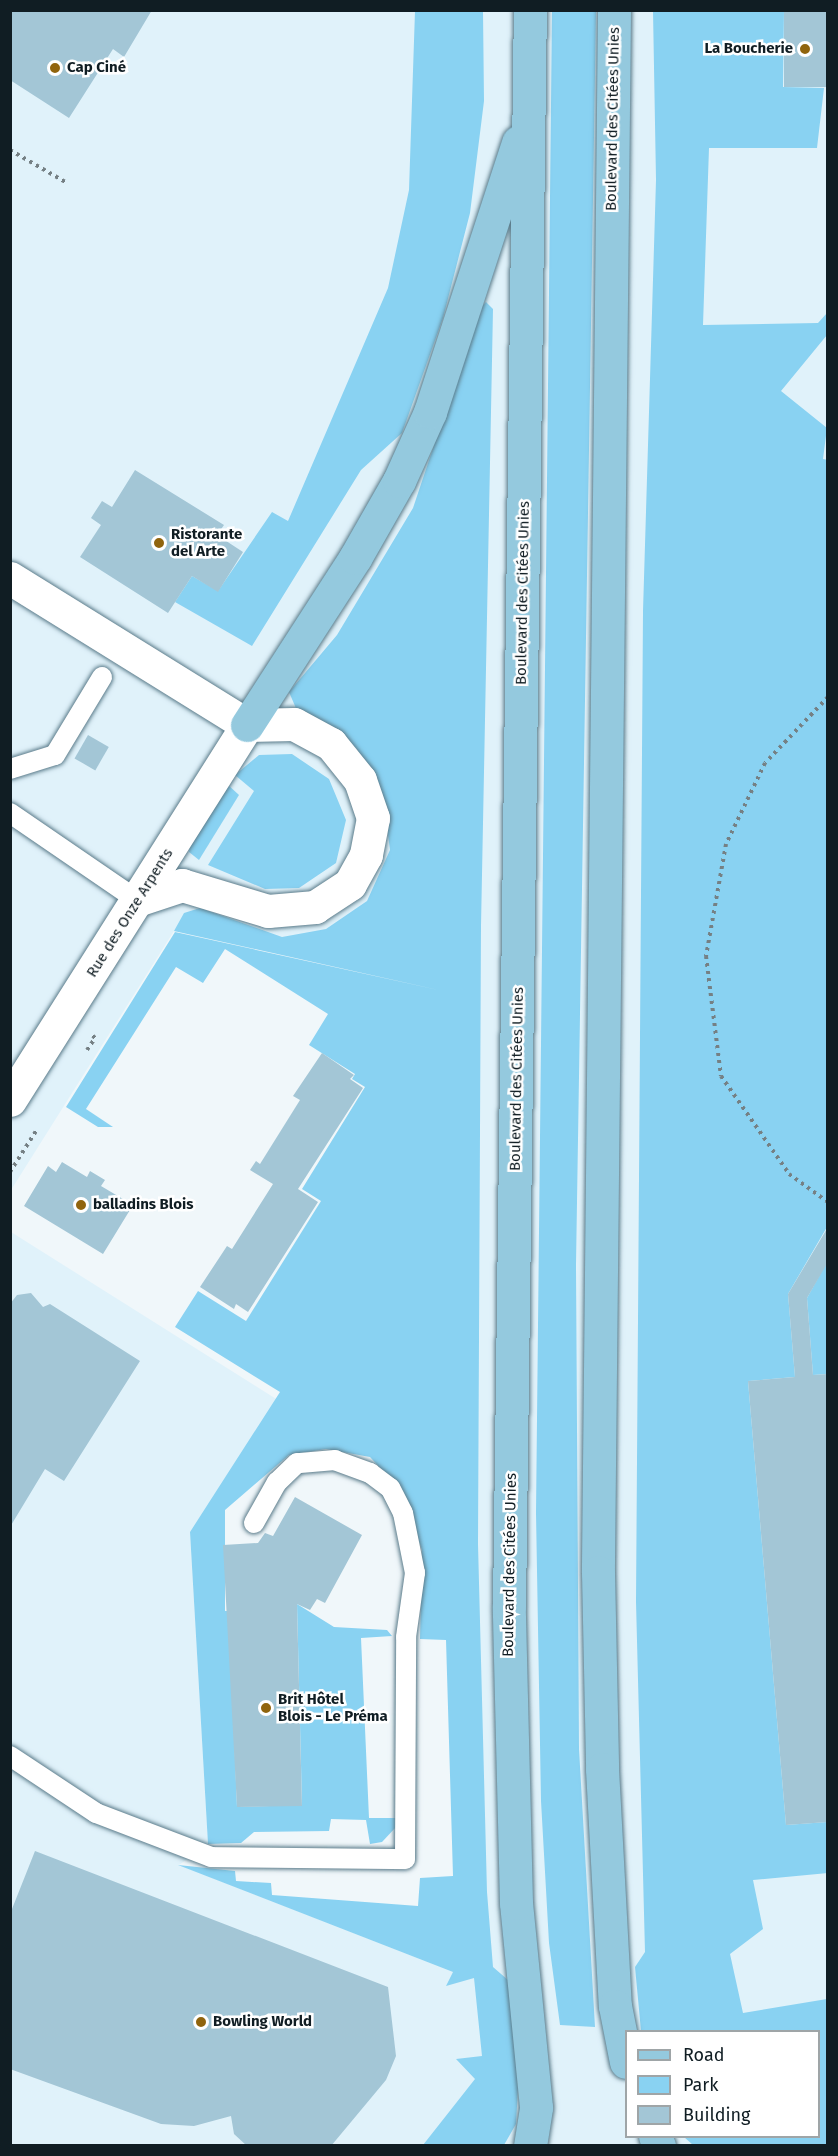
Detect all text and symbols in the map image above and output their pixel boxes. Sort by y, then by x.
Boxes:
street label: Boulevard des Citées Unies [602,27,624,211]
place label: La Boucherie [704,40,793,58]
marker: La Boucherie [798,42,812,56]
place label: Cap Ciné [67,59,126,77]
marker: Cap Ciné [48,61,62,75]
street label: Boulevard des Citées Unies [512,501,534,685]
place label: Ristorante del Arte [171,525,242,560]
marker: Ristorante del Arte [152,536,166,550]
street label: Rue des Onze Arpents [83,845,177,981]
street label: Boulevard des Citées Unies [506,987,528,1171]
place label: balladins Blois [93,1196,193,1214]
marker: balladins Blois [74,1198,88,1212]
street label: Boulevard des Citées Unies [499,1473,521,1657]
place label: Brit Hôtel Blois - Le Préma [278,1690,388,1725]
marker: Brit Hôtel Blois - Le Préma [259,1701,273,1715]
place label: Bowling World [213,2013,312,2031]
marker: Bowling World [194,2015,208,2029]
legend [625,2030,820,2138]
text: Road [683,2044,725,2066]
text: Park [683,2074,718,2096]
text: Building [683,2104,750,2126]

